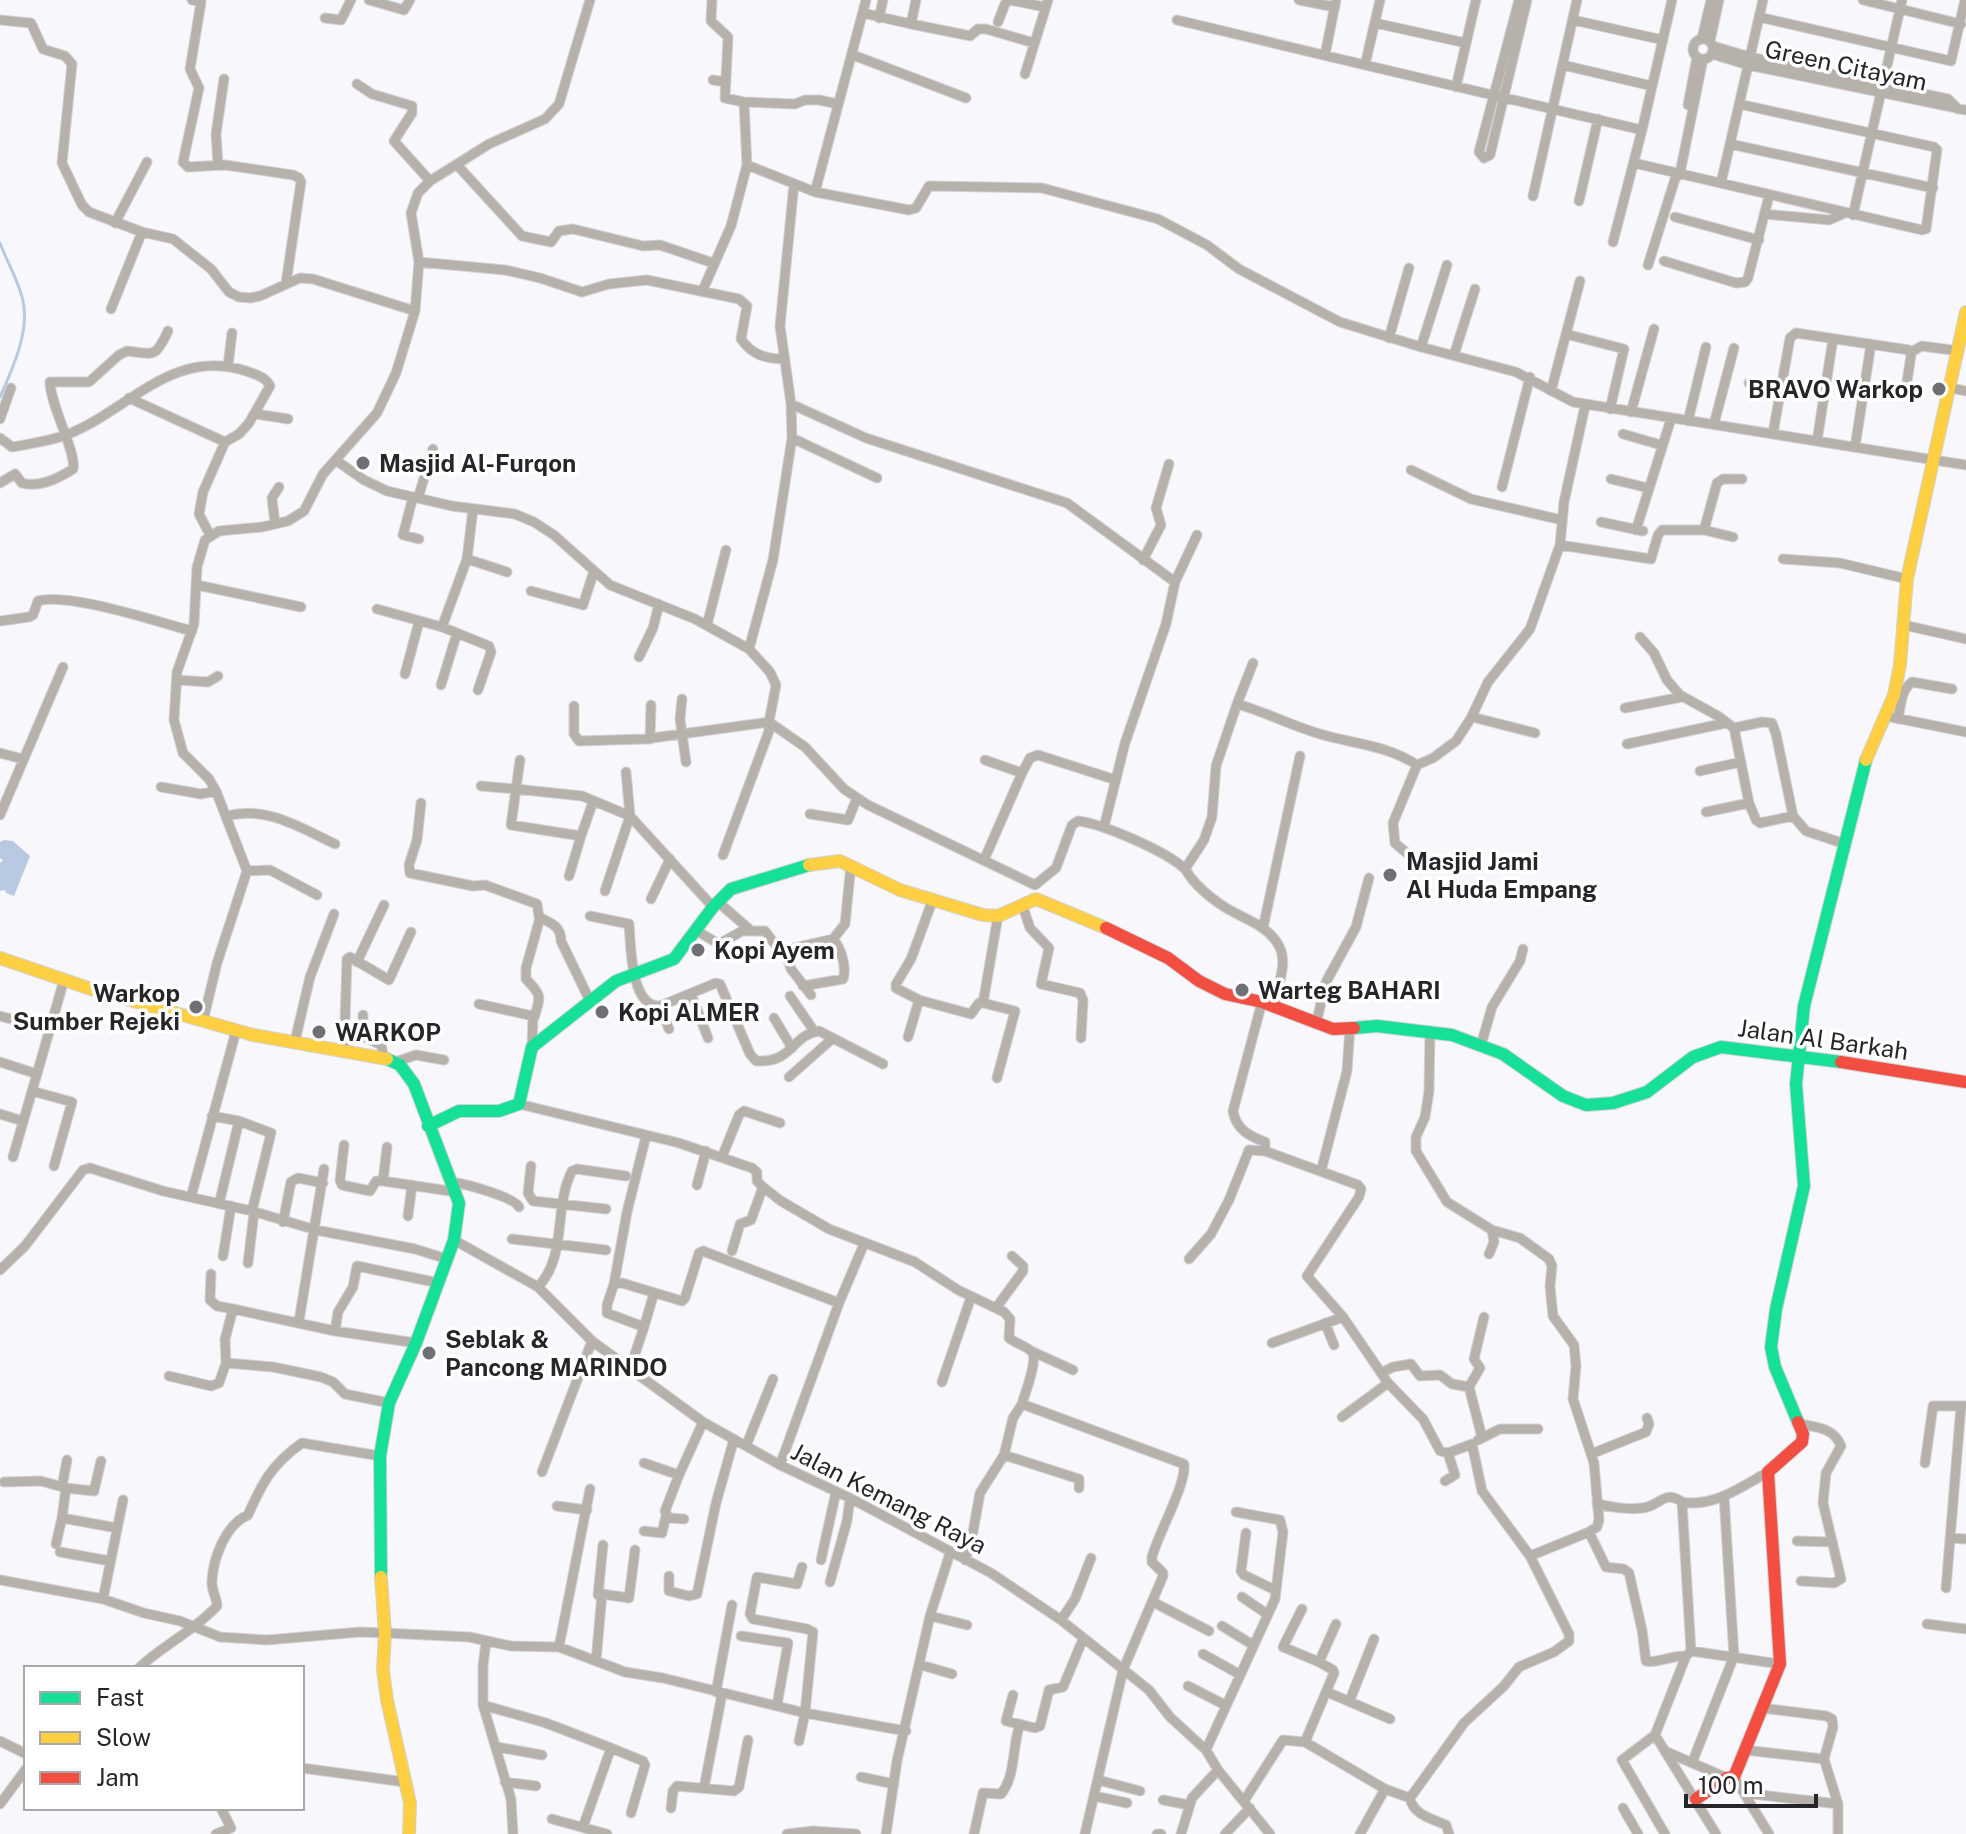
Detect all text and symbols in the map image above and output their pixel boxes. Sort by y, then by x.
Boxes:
street label: Green Citayam [1762,34,1930,96]
place label: BRAVO Warkop [1748,375,1923,403]
marker: BRAVO Warkop [1930,380,1948,398]
place label: Masjid Al-Furqon [379,449,576,477]
marker: Masjid Al-Furqon [354,454,372,472]
place label: Masjid Jami Al Huda Empang [1406,847,1597,903]
marker: Masjid Jami Al Huda Empang [1381,866,1399,884]
place label: Kopi Ayem [714,936,835,964]
marker: Kopi Ayem [689,941,707,959]
place label: Warteg BAHARI [1258,976,1441,1004]
place label: Warkop Sumber Rejeki [13,979,180,1035]
marker: Warteg BAHARI [1233,981,1251,999]
marker: Warkop Sumber Rejeki [187,998,205,1016]
place label: Kopi ALMER [618,998,760,1026]
marker: Kopi ALMER [593,1003,611,1021]
street label: Jalan Al Barkah [1736,1013,1910,1065]
place label: WARKOP [335,1018,441,1046]
marker: WARKOP [310,1023,328,1041]
place label: Seblak & Pancong MARINDO [445,1325,668,1381]
marker: Seblak & Pancong MARINDO [420,1344,438,1362]
street label: Jalan Kemang Raya [787,1437,991,1559]
legend [24,1666,304,1810]
text: Fast [96,1683,144,1711]
text: Slow [96,1723,151,1751]
scale bar [1686,1758,1816,1808]
text: Jam [96,1763,139,1791]
text: 100 m [1698,1771,1764,1799]

